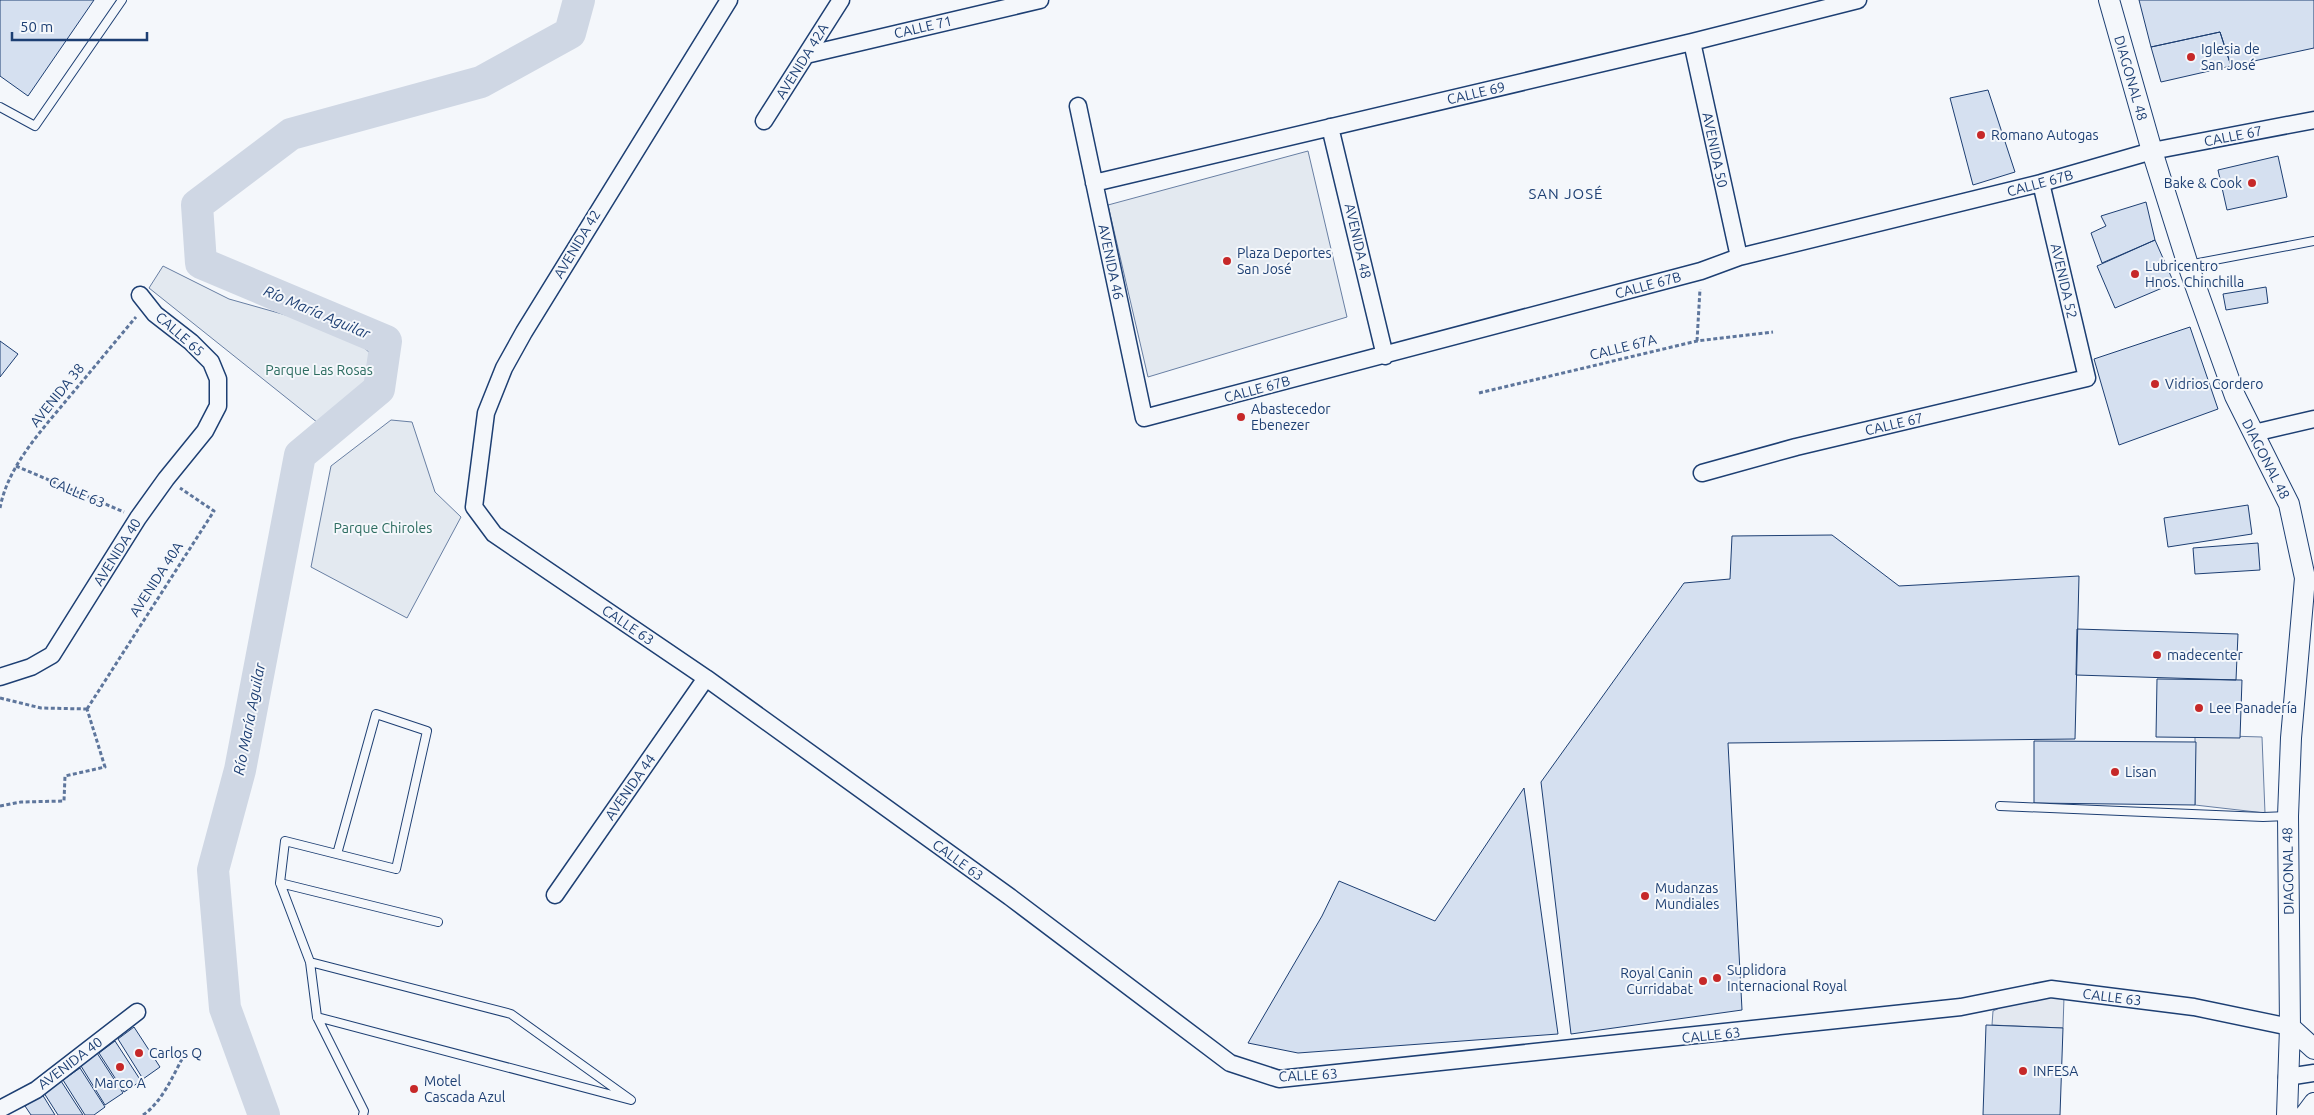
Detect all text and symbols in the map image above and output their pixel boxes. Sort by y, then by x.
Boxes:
scale bar [12,10,148,42]
street label: CALLE 71 [892,13,954,41]
text: 50 m [20,18,53,35]
street label: AVENIDA 42A [773,20,831,102]
street label: DIAGONAL 48 [2111,34,2151,122]
place label: Iglesia de San José [2201,41,2260,73]
marker: Iglesia de San José [2185,51,2197,63]
street label: CALLE 69 [1445,79,1507,107]
street label: AVENIDA 50 [1699,111,1731,189]
street label: CALLE 67 [2202,123,2264,149]
place label: Romano Autogas [1991,127,2099,143]
marker: Romano Autogas [1975,129,1987,141]
street label: CALLE 67B [2005,166,2075,200]
place label: Bake & Cook [2164,175,2242,191]
marker: Bake & Cook [2246,177,2258,189]
district label: SAN JOSÉ [1528,185,1604,202]
street label: AVENIDA 48 [1342,202,1374,280]
street label: AVENIDA 42 [550,207,604,281]
street label: AVENIDA 46 [1095,223,1127,301]
street label: AVENIDA 52 [2048,242,2080,320]
place label: Plaza Deportes San José [1237,245,1332,277]
marker: Plaza Deportes San José [1221,255,1233,267]
place label: Lubricentro Hnos. Chinchilla [2145,258,2244,290]
street label: CALLE 67B [1613,268,1683,302]
marker: Lubricentro Hnos. Chinchilla [2129,268,2141,280]
water label: Río María Aguilar [261,282,374,343]
street label: CALLE 65 [152,309,208,359]
street label: CALLE 67A [1588,331,1658,363]
street label: AVENIDA 38 [27,360,87,430]
park label: Parque Las Rosas [265,362,373,378]
street label: CALLE 67B [1222,372,1292,406]
place label: Vidrios Cordero [2165,376,2264,392]
marker: Vidrios Cordero [2149,378,2161,390]
place label: Abastecedor Ebenezer [1251,401,1331,433]
street label: CALLE 67 [1863,410,1925,438]
marker: Abastecedor Ebenezer [1235,411,1247,423]
street label: DIAGONAL 48 [2239,416,2293,502]
street label: CALLE 63 [47,473,107,511]
street label: AVENIDA 40 [90,515,144,589]
park label: Parque Chiroles [334,520,432,536]
street label: AVENIDA 40A [126,539,186,619]
street label: CALLE 63 [599,602,657,648]
place label: madecenter [2167,647,2244,663]
marker: madecenter [2151,649,2163,661]
water label: Río María Aguilar [230,660,268,776]
place label: Lee Panadería [2209,700,2297,716]
marker: Lee Panadería [2193,702,2205,714]
street label: AVENIDA 44 [601,751,659,823]
place label: Lisan [2125,764,2157,780]
marker: Lisan [2109,766,2121,778]
street label: DIAGONAL 48 [2279,827,2297,915]
street label: CALLE 63 [929,836,987,884]
place label: Mudanzas Mundiales [1655,880,1719,912]
marker: Mudanzas Mundiales [1639,890,1651,902]
place label: Suplidora Internacional Royal [1727,962,1847,994]
place label: Royal Canin Curridabat [1620,965,1693,997]
marker: Suplidora Internacional Royal [1711,972,1723,984]
marker: Royal Canin Curridabat [1697,975,1709,987]
street label: CALLE 63 [2082,985,2142,1009]
street label: CALLE 63 [1681,1024,1741,1046]
street label: AVENIDA 40 [35,1034,105,1092]
place label: Carlos Q [149,1045,202,1061]
marker: Carlos Q [133,1047,145,1059]
marker: Marco A [114,1061,126,1073]
place label: INFESA [2033,1063,2078,1079]
street label: CALLE 63 [1278,1065,1338,1085]
marker: INFESA [2017,1065,2029,1077]
place label: Motel Cascada Azul [424,1073,506,1105]
place label: Marco A [94,1075,146,1091]
marker: Motel Cascada Azul [408,1083,420,1095]

